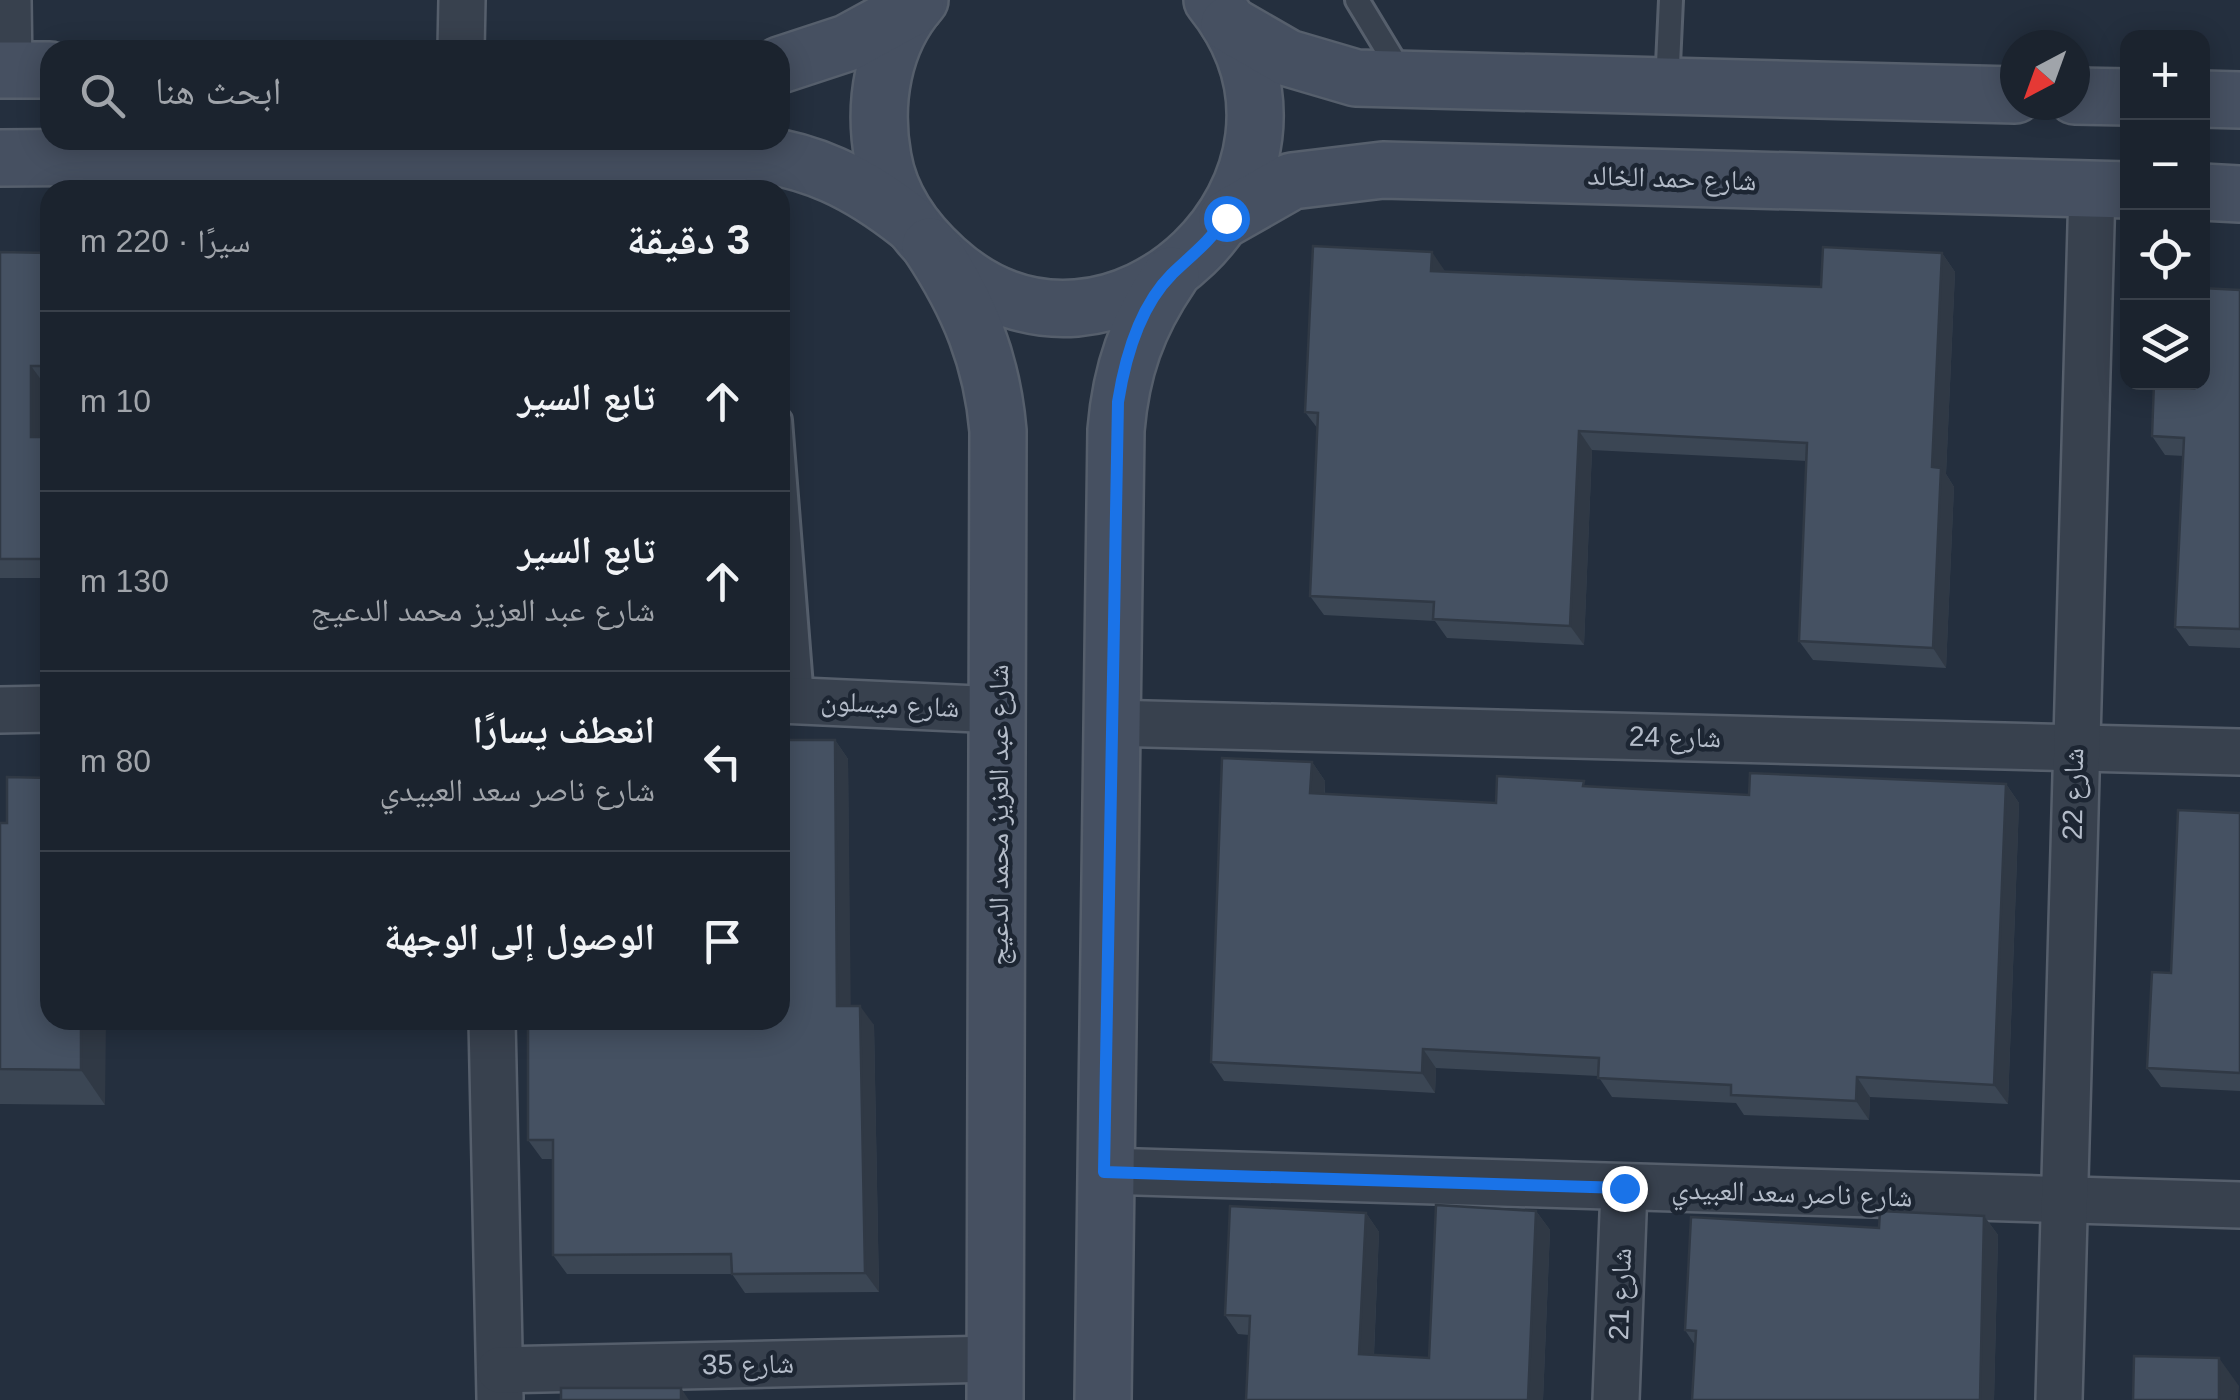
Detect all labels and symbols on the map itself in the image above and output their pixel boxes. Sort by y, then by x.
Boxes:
north arrow [2000,30,2090,120]
street label: شارع حمد الخالد [1587,160,1757,198]
route start [1204,196,1250,242]
street label: شارع عبد العزيز محمد الدعيج [983,664,1016,966]
street label: شارع ميسلون [820,685,960,725]
street label: شارع 24 [1629,721,1721,755]
street label: شارع 22 [2057,748,2091,840]
route end [1602,1166,1648,1212]
street label: شارع ناصر سعد العبيدي [1671,1173,1913,1220]
street label: شارع 21 [1603,1247,1639,1341]
street label: شارع 35 [702,1348,794,1382]

